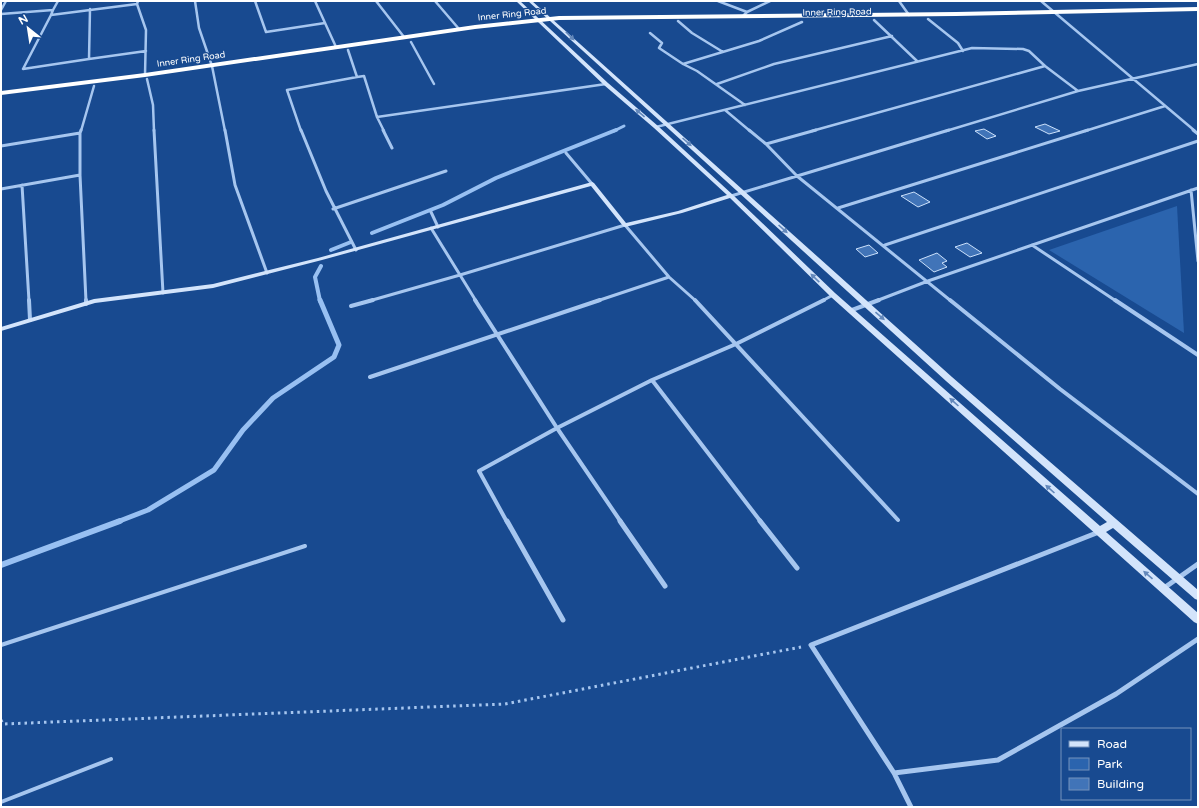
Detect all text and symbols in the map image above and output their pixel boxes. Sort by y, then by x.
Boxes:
street label: Inner Ring Road [477,5,547,24]
street label: Inner Ring Road [802,6,872,19]
north arrow [8,8,48,48]
text: N [16,12,30,28]
one-way arrow [565,31,575,41]
street label: Inner Ring Road [156,49,226,70]
one-way arrow [635,109,646,118]
one-way arrow [682,137,693,146]
one-way arrow [778,225,788,234]
one-way arrow [810,273,820,283]
one-way arrow [875,312,885,321]
one-way arrow [949,397,959,406]
one-way arrow [1045,484,1056,493]
one-way arrow [1143,570,1153,579]
legend [1061,728,1191,800]
text: Road [1097,737,1127,751]
text: Park [1097,757,1123,771]
text: Building [1097,777,1144,791]

